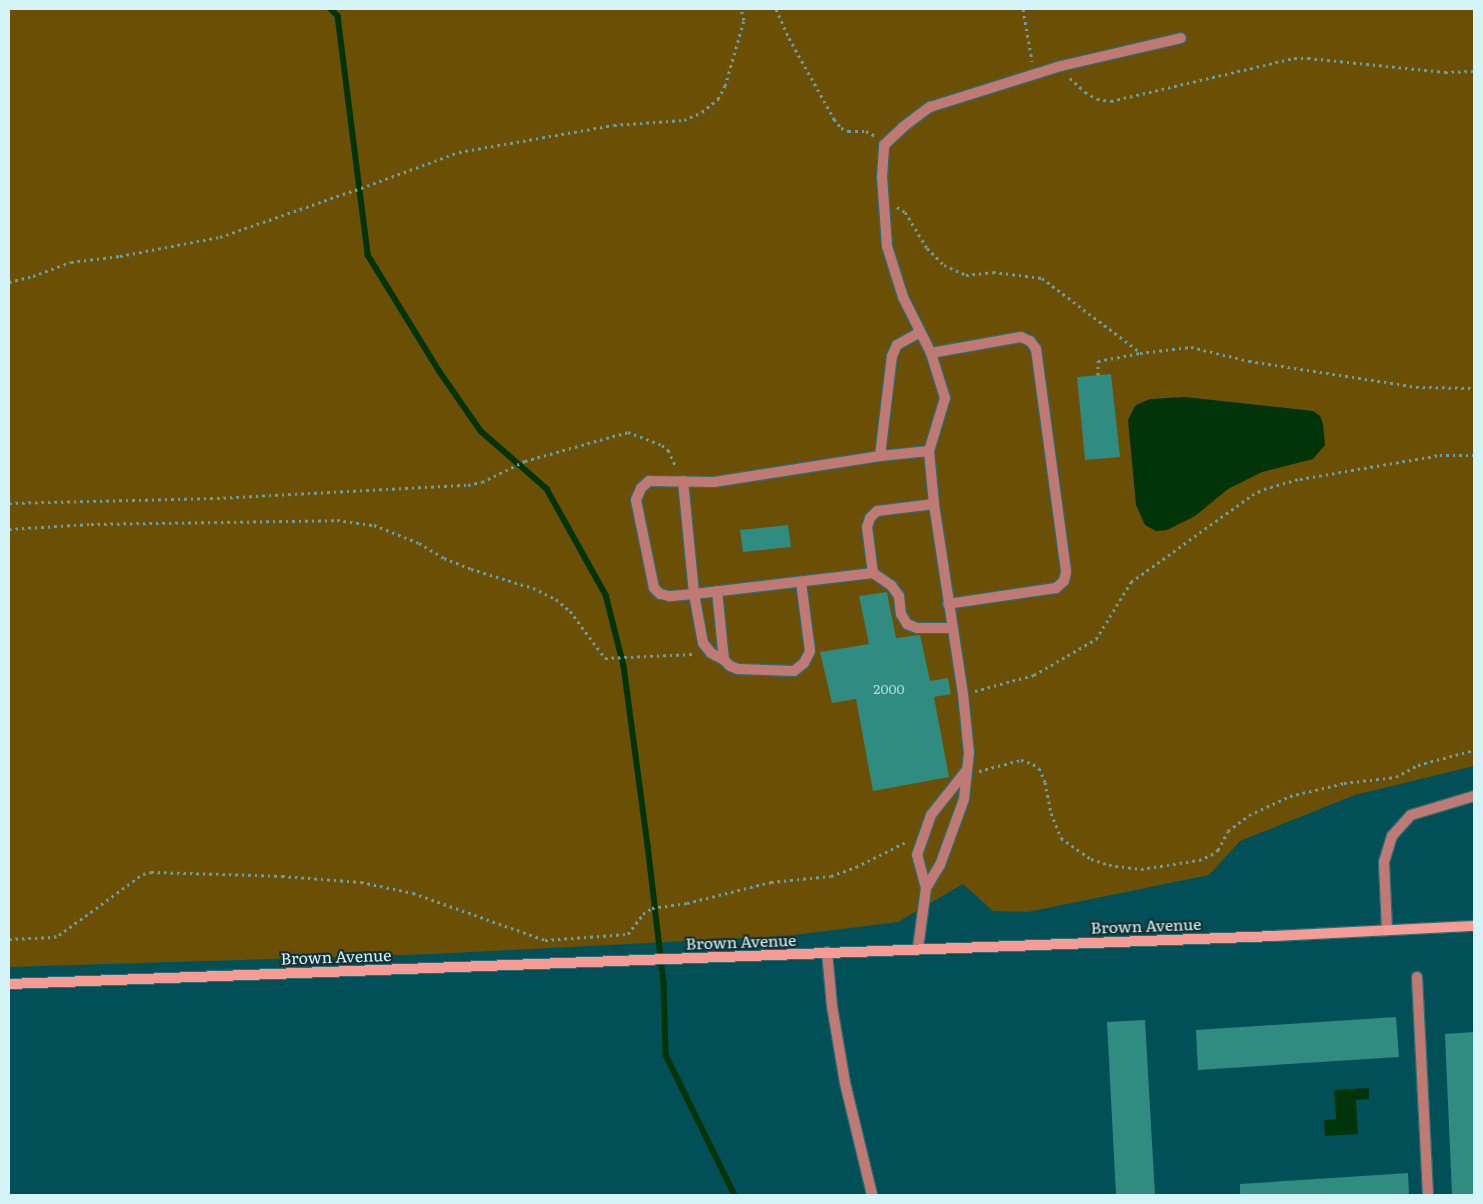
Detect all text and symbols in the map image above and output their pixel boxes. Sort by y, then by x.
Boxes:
house number: 2000 [873,680,905,696]
street label: Brown Avenue [1090,913,1202,937]
street label: Brown Avenue [685,929,797,953]
street label: Brown Avenue [280,944,392,968]

